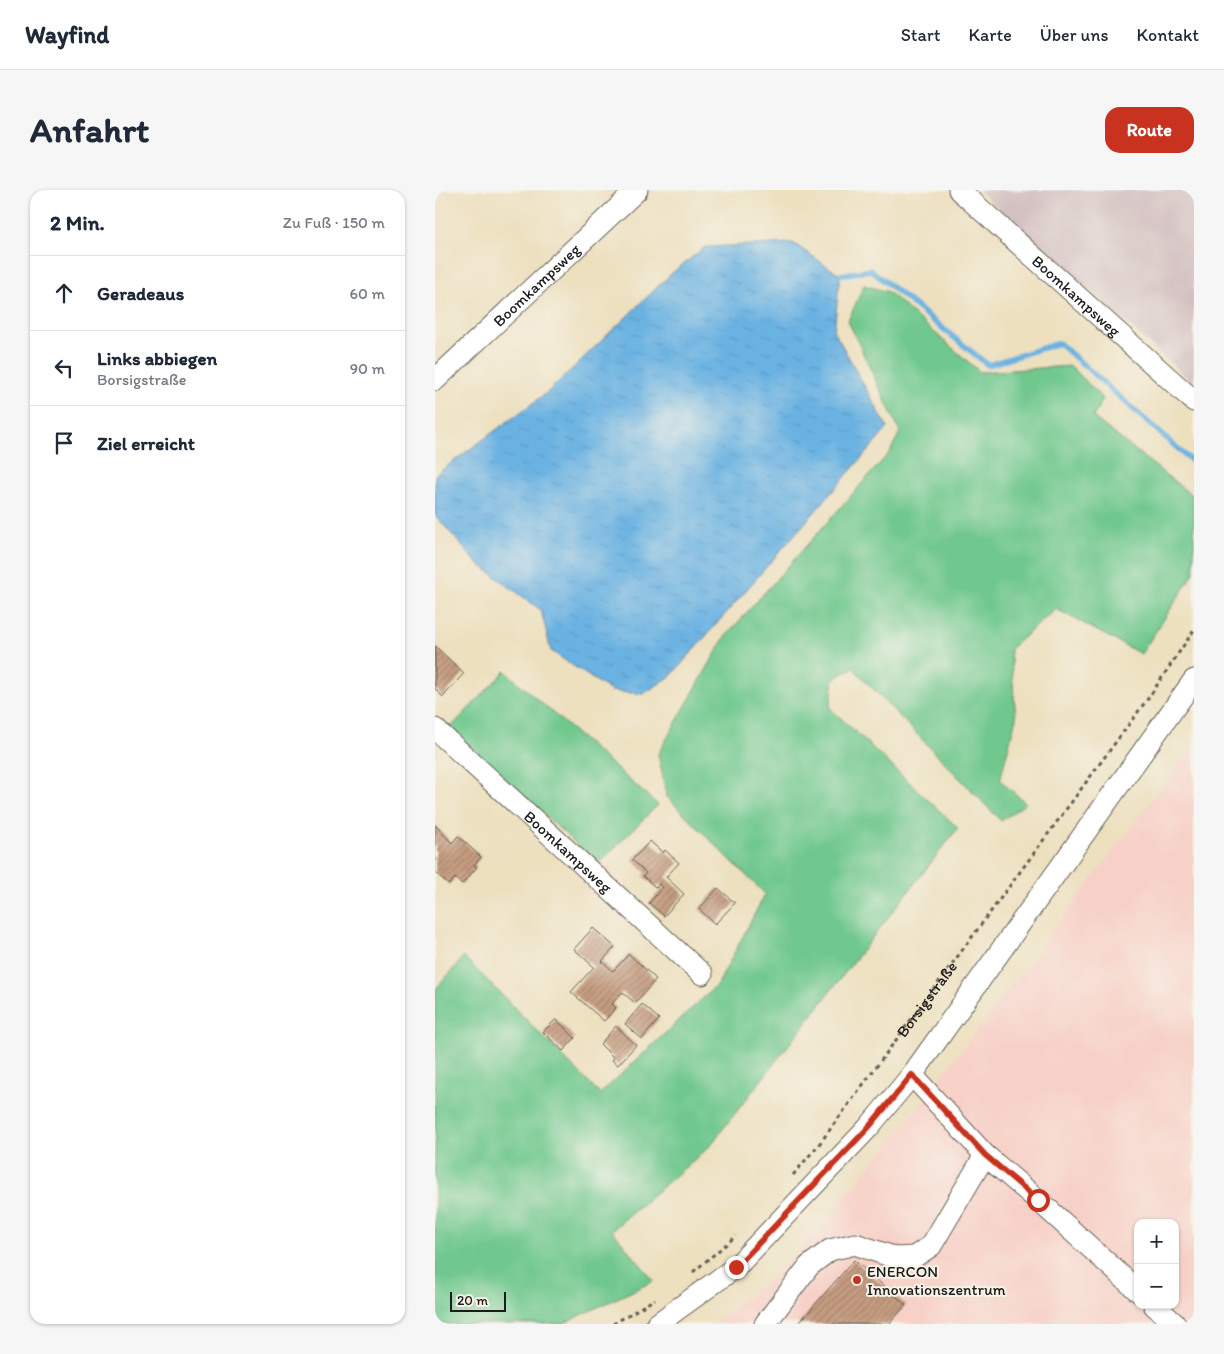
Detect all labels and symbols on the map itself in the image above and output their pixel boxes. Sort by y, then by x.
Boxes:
street label: Boomkampsweg [489,239,584,330]
street label: Boomkampsweg [1028,251,1125,341]
street label: Boomkampsweg [520,806,617,897]
street label: Borsigstraße [892,957,961,1041]
route start [1027,1189,1050,1212]
route end [725,1256,748,1279]
place label: ENERCON Innovationszentrum [867,1262,1006,1299]
marker: ENERCON Innovationszentrum [851,1274,863,1286]
scale bar [450,1289,506,1312]

